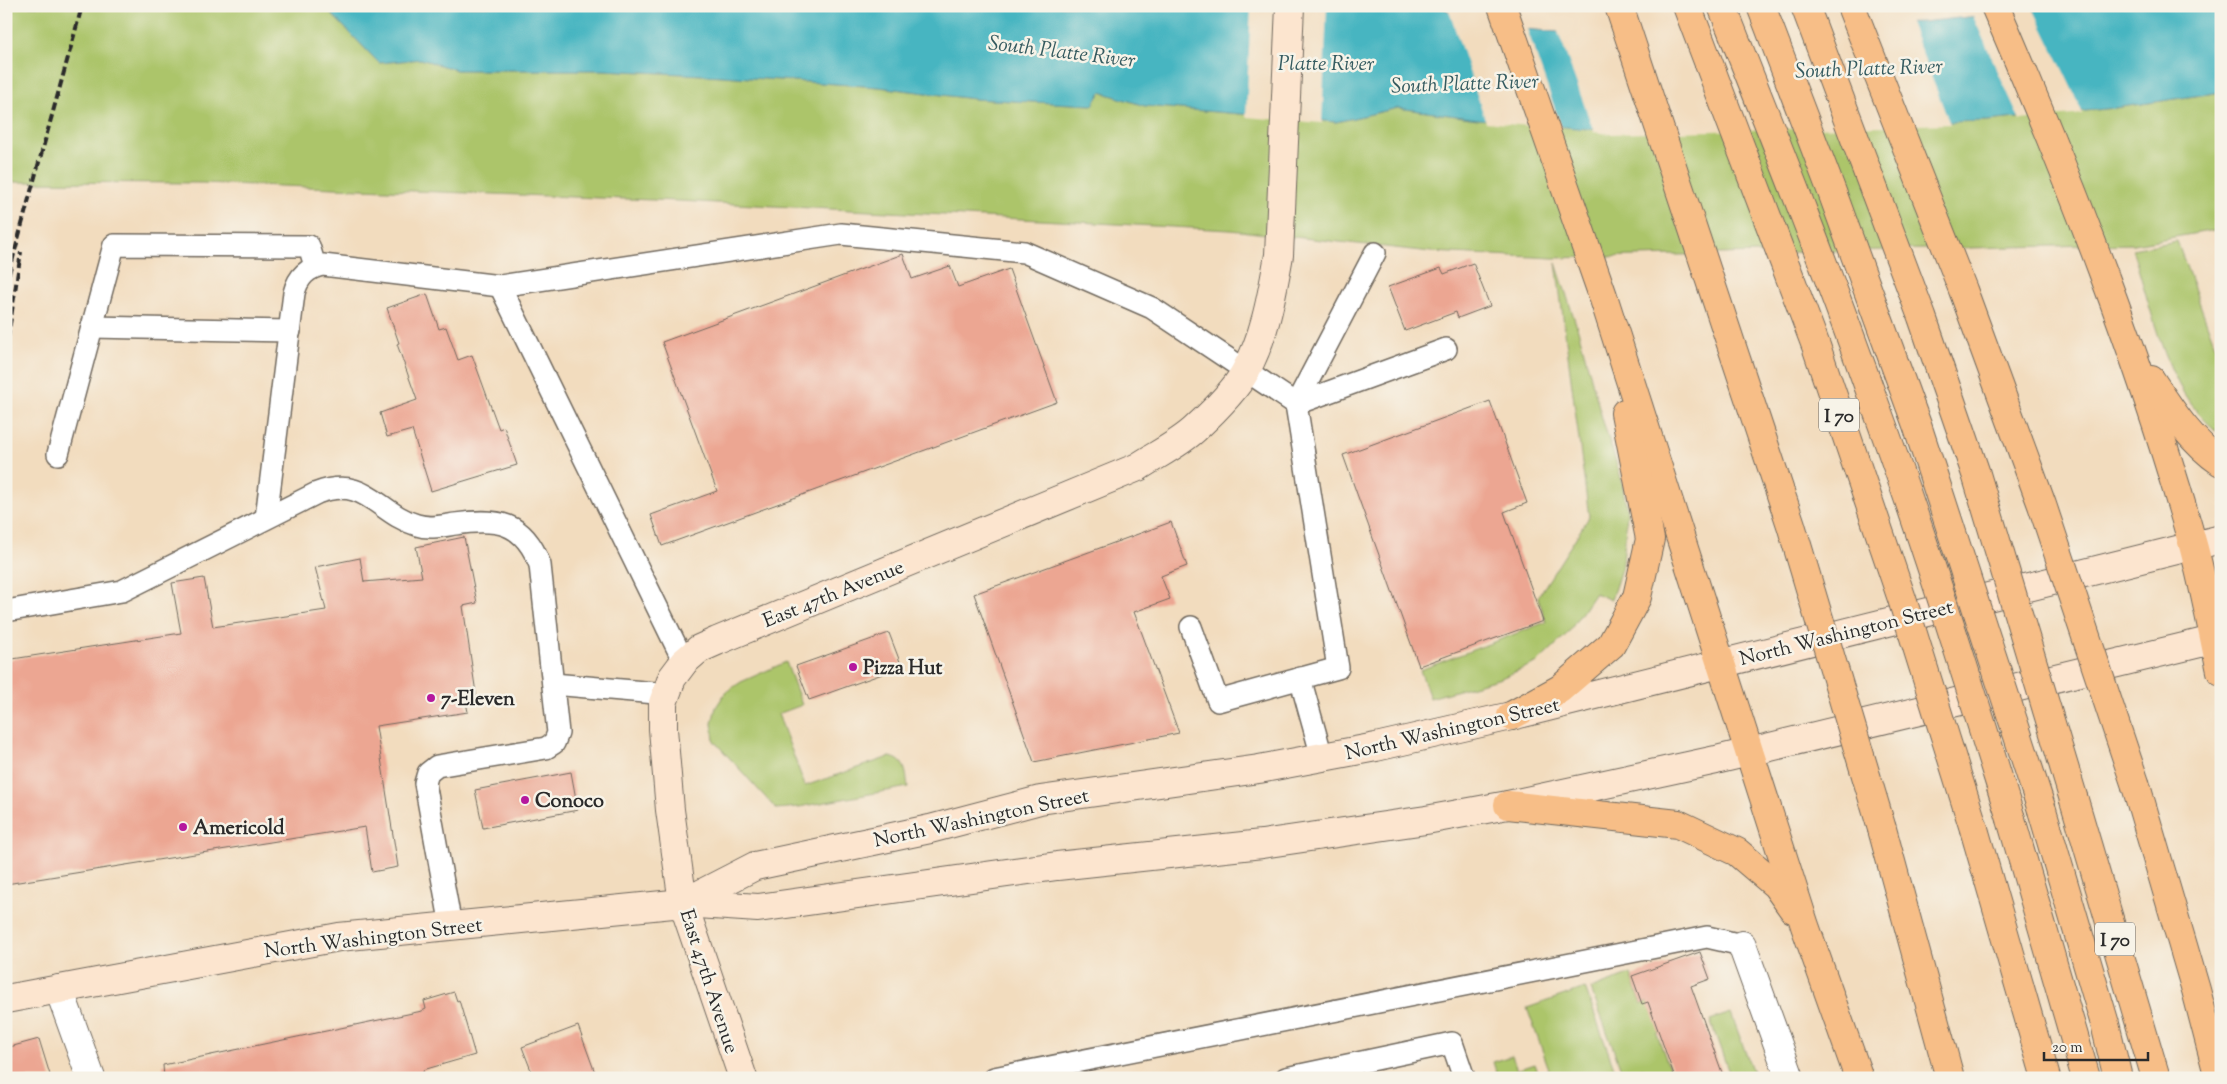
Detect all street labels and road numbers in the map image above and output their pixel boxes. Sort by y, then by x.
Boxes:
road number: I 70 [1819,398,1859,432]
street label: East 47th Avenue [759,554,909,637]
street label: North Washington Street [1737,594,1957,675]
street label: North Washington Street [1342,692,1563,769]
street label: North Washington Street [871,782,1092,856]
street label: East 47th Avenue [671,906,745,1058]
street label: North Washington Street [263,912,484,967]
road number: I 70 [2095,922,2135,956]

